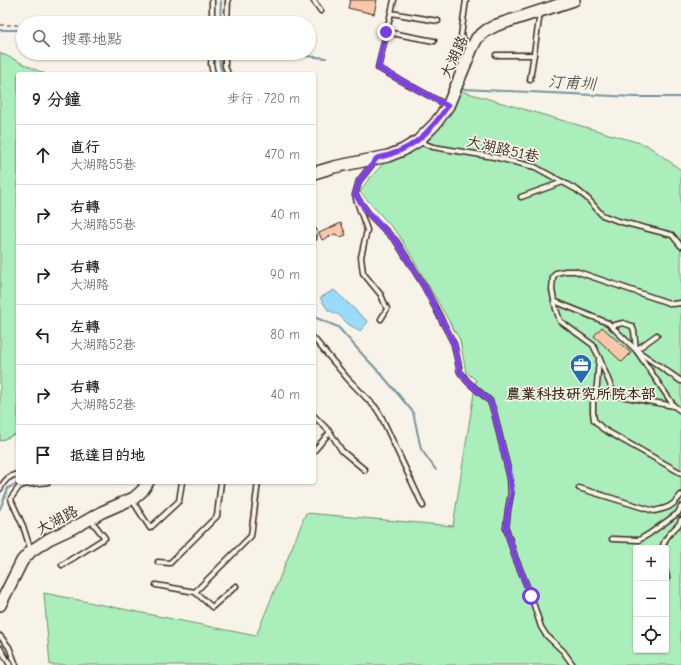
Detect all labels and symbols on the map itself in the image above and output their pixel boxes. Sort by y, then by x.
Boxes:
route end [377,23,395,41]
street label: 大湖路 [436,33,472,81]
water label: 汀甫圳 [548,73,598,93]
street label: 大湖路51巷 [465,132,541,166]
office icon: 農業科技研究所院本部 [568,352,594,385]
place label: 農業科技研究所院本部 [506,385,656,403]
street label: 大湖路 [33,501,81,539]
route start [522,587,540,605]

